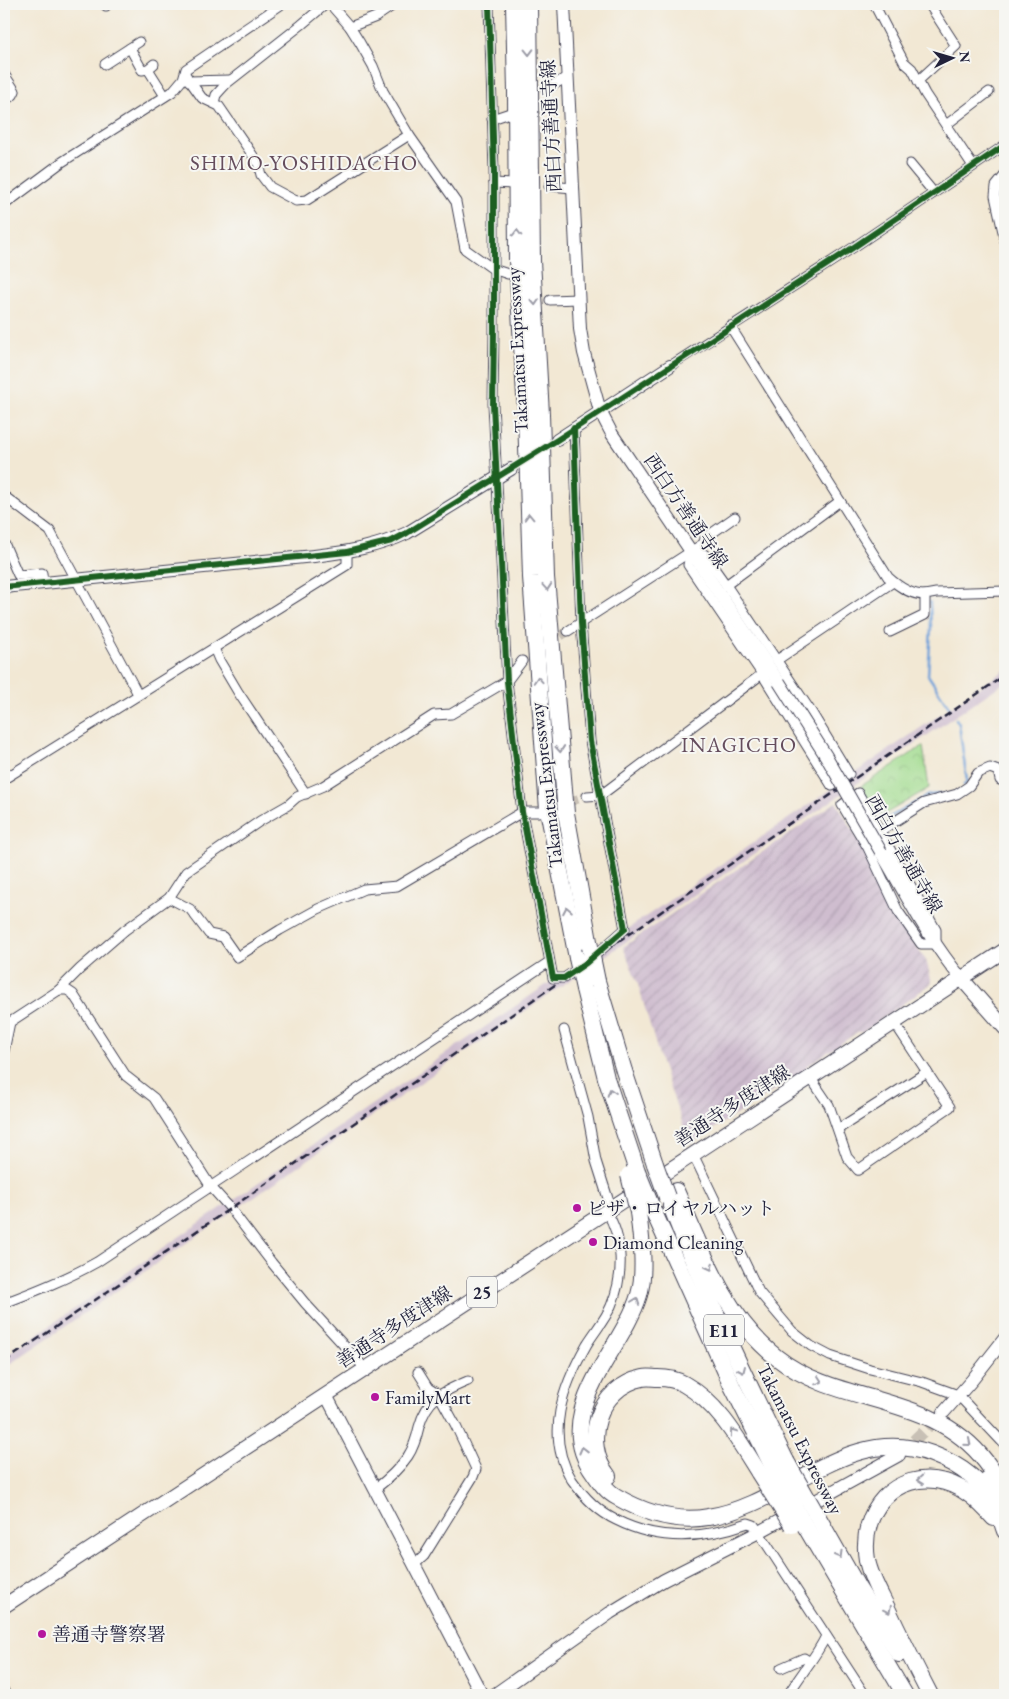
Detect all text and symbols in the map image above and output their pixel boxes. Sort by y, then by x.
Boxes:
north arrow [926,32,976,82]
one-way arrow [524,49,535,57]
text: N [955,50,974,64]
street label: 西白方善通寺線 [535,59,567,193]
district label: SHIMO-YOSHIDACHO [190,149,418,176]
one-way arrow [512,229,522,236]
street label: Takamatsu Expressway [500,266,534,434]
one-way arrow [529,299,540,307]
street label: 西白方善通寺線 [638,449,734,573]
one-way arrow [524,513,534,521]
one-way arrow [541,583,552,591]
one-way arrow [533,675,544,683]
street label: Takamatsu Expressway [523,700,569,869]
district label: INAGICHO [681,731,797,758]
one-way arrow [554,745,565,753]
street label: 西白方善通寺線 [860,790,948,918]
one-way arrow [562,906,573,914]
street label: 善通寺多度津線 [669,1059,795,1153]
one-way arrow [606,1088,616,1097]
place label: ピザ・ロイヤルハット [587,1196,775,1221]
marker: ピザ・ロイヤルハット [571,1202,583,1214]
place label: Diamond Cleaning [603,1230,744,1255]
marker: Diamond Cleaning [587,1236,599,1248]
one-way arrow [704,1262,714,1271]
road number: 25 [467,1276,497,1308]
street label: 善通寺多度津線 [331,1280,457,1374]
one-way arrow [630,1298,640,1306]
road number: E11 [704,1314,744,1346]
street label: Takamatsu Expressway [751,1359,849,1519]
one-way arrow [736,1365,746,1374]
one-way arrow [815,1375,823,1385]
place label: FamilyMart [385,1385,471,1410]
marker: FamilyMart [369,1391,381,1403]
one-way arrow [730,1428,739,1438]
one-way arrow [962,1438,971,1446]
one-way arrow [578,1446,589,1454]
one-way arrow [916,1475,924,1486]
one-way arrow [833,1549,843,1558]
one-way arrow [882,1605,892,1614]
place label: 善通寺警察署 [52,1622,166,1647]
marker: 善通寺警察署 [36,1628,48,1640]

